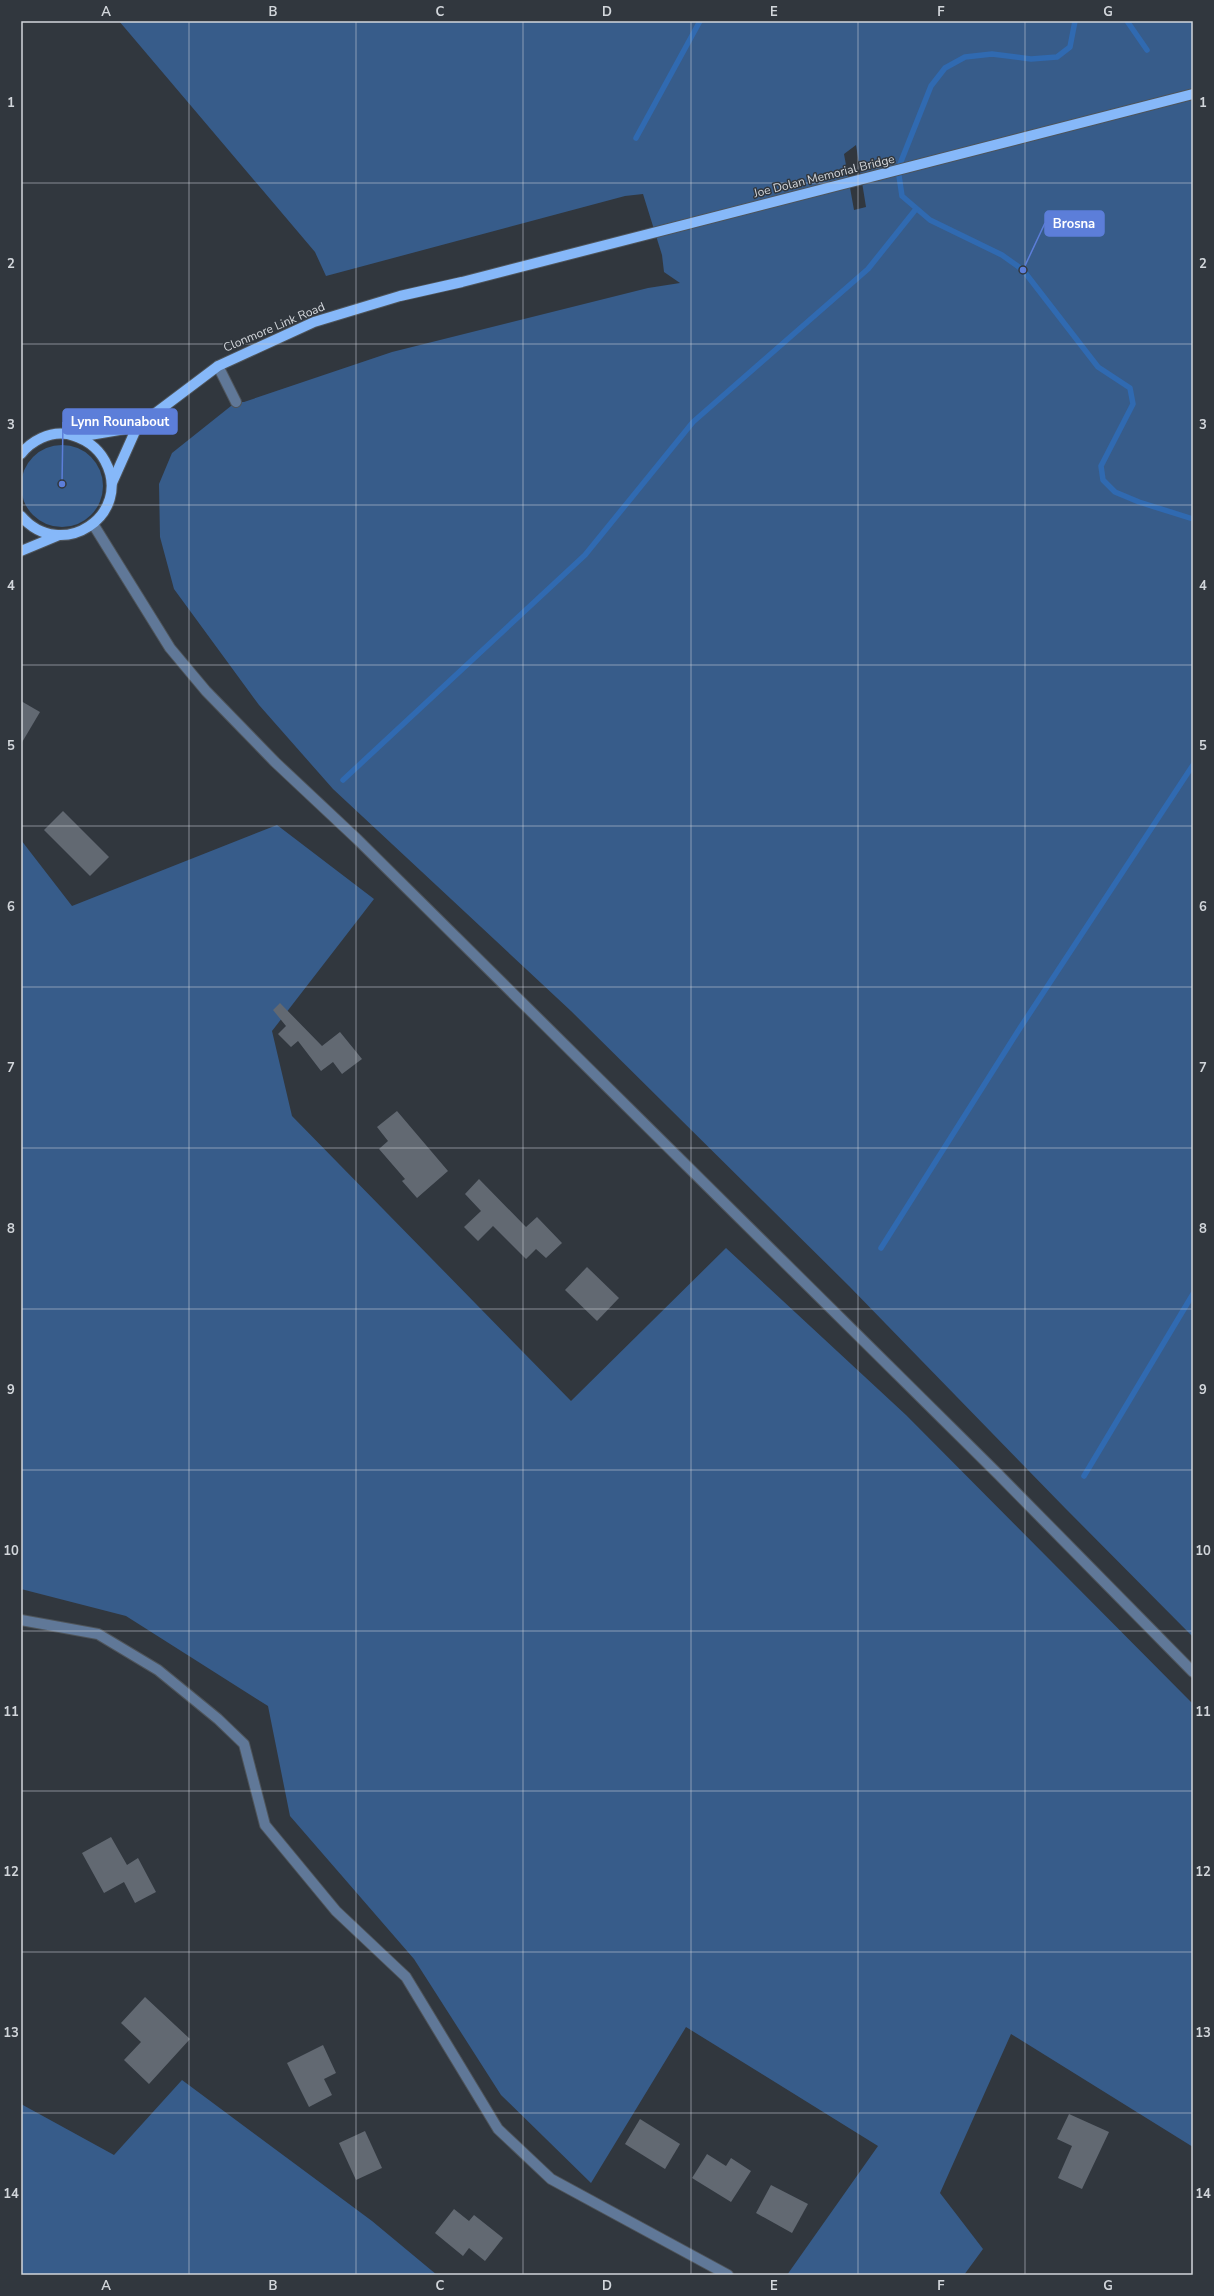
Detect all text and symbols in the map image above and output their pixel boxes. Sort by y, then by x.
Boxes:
text: A [101,3,111,21]
text: B [269,3,278,21]
text: C [436,3,445,21]
text: D [602,3,612,21]
text: E [770,3,778,21]
text: F [937,3,945,21]
text: G [1103,3,1113,21]
text: 1 [7,94,15,112]
text: 1 [1199,94,1207,112]
street label: Joe Dolan Memorial Bridge [751,151,896,202]
callout: Brosna [1045,211,1104,236]
text: Brosna [1053,215,1095,233]
text: 2 [7,255,15,273]
text: 2 [1199,255,1207,273]
street label: Clonmore Link Road [221,298,327,356]
callout: Lynn Rounabout [63,409,177,434]
text: Lynn Rounabout [71,413,170,431]
text: 3 [7,416,15,434]
text: 3 [1199,416,1207,434]
text: 4 [7,577,15,595]
text: 4 [1199,577,1207,595]
text: 5 [7,737,15,755]
text: 5 [1199,737,1207,755]
text: 6 [7,898,15,916]
text: 6 [1199,898,1207,916]
text: 7 [7,1059,15,1077]
text: 7 [1199,1059,1207,1077]
text: 8 [7,1220,15,1238]
text: 8 [1199,1220,1207,1238]
text: 9 [7,1381,15,1399]
text: 9 [1199,1381,1207,1399]
text: 10 [3,1542,19,1560]
text: 10 [1195,1542,1211,1560]
text: 11 [3,1703,19,1721]
text: 11 [1195,1703,1211,1721]
text: 12 [3,1863,19,1881]
text: 12 [1195,1863,1211,1881]
text: 13 [3,2024,19,2042]
text: 13 [1195,2024,1211,2042]
text: 14 [3,2185,19,2203]
text: 14 [1195,2185,1211,2203]
text: A [101,2277,111,2295]
text: B [269,2277,278,2295]
text: C [436,2277,445,2295]
text: D [602,2277,612,2295]
text: E [770,2277,778,2295]
text: F [937,2277,945,2295]
text: G [1103,2277,1113,2295]

